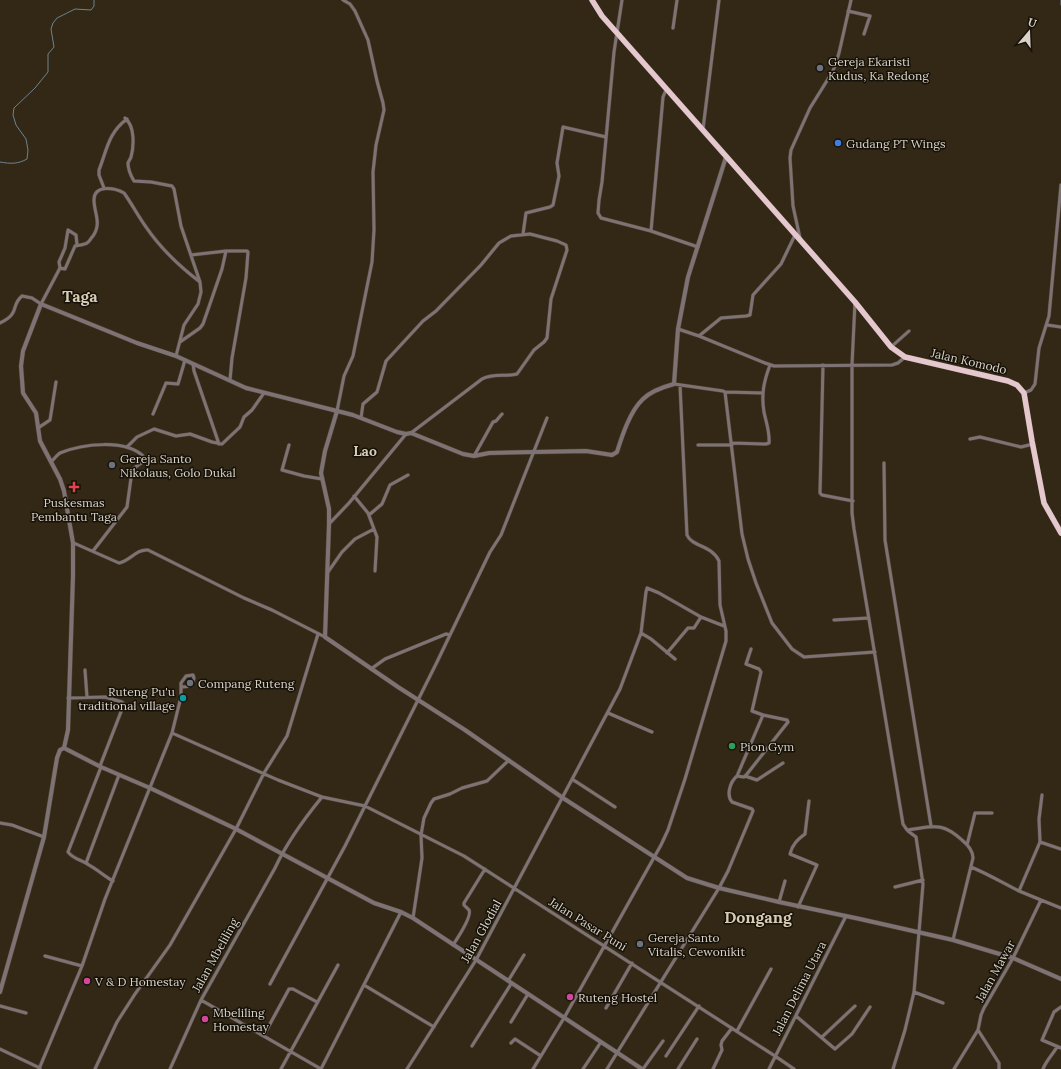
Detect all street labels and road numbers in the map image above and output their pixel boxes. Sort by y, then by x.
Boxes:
street label: Jalan Komodo [929,345,1008,377]
street label: Jalan Pasar Puni [545,894,630,954]
street label: Jalan Glodial [457,897,504,966]
street label: Jalan Mbeliling [188,915,242,995]
street label: Jalan Mawar [971,937,1019,1005]
street label: Jalan Delima Utara [768,938,829,1038]

